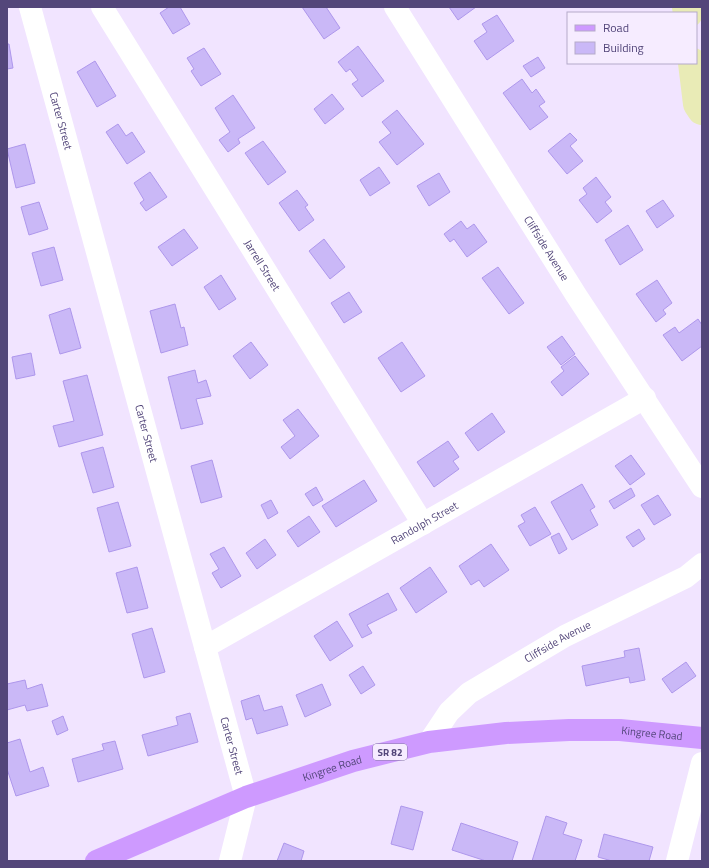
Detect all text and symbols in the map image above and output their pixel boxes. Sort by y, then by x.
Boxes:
legend [567,12,697,64]
text: Road [603,18,629,37]
text: Building [603,38,644,57]
street label: Carter Street [46,90,77,152]
street label: Cliffside Avenue [520,213,573,284]
street label: Jarrell Street [240,237,284,294]
street label: Carter Street [131,403,162,464]
street label: Randolph Street [388,497,461,548]
street label: Cliffside Avenue [521,616,594,667]
street label: Carter Street [216,715,248,777]
street label: Kingree Road [621,722,683,744]
road number: SR 82 [373,744,407,760]
street label: Kingree Road [301,751,364,785]

